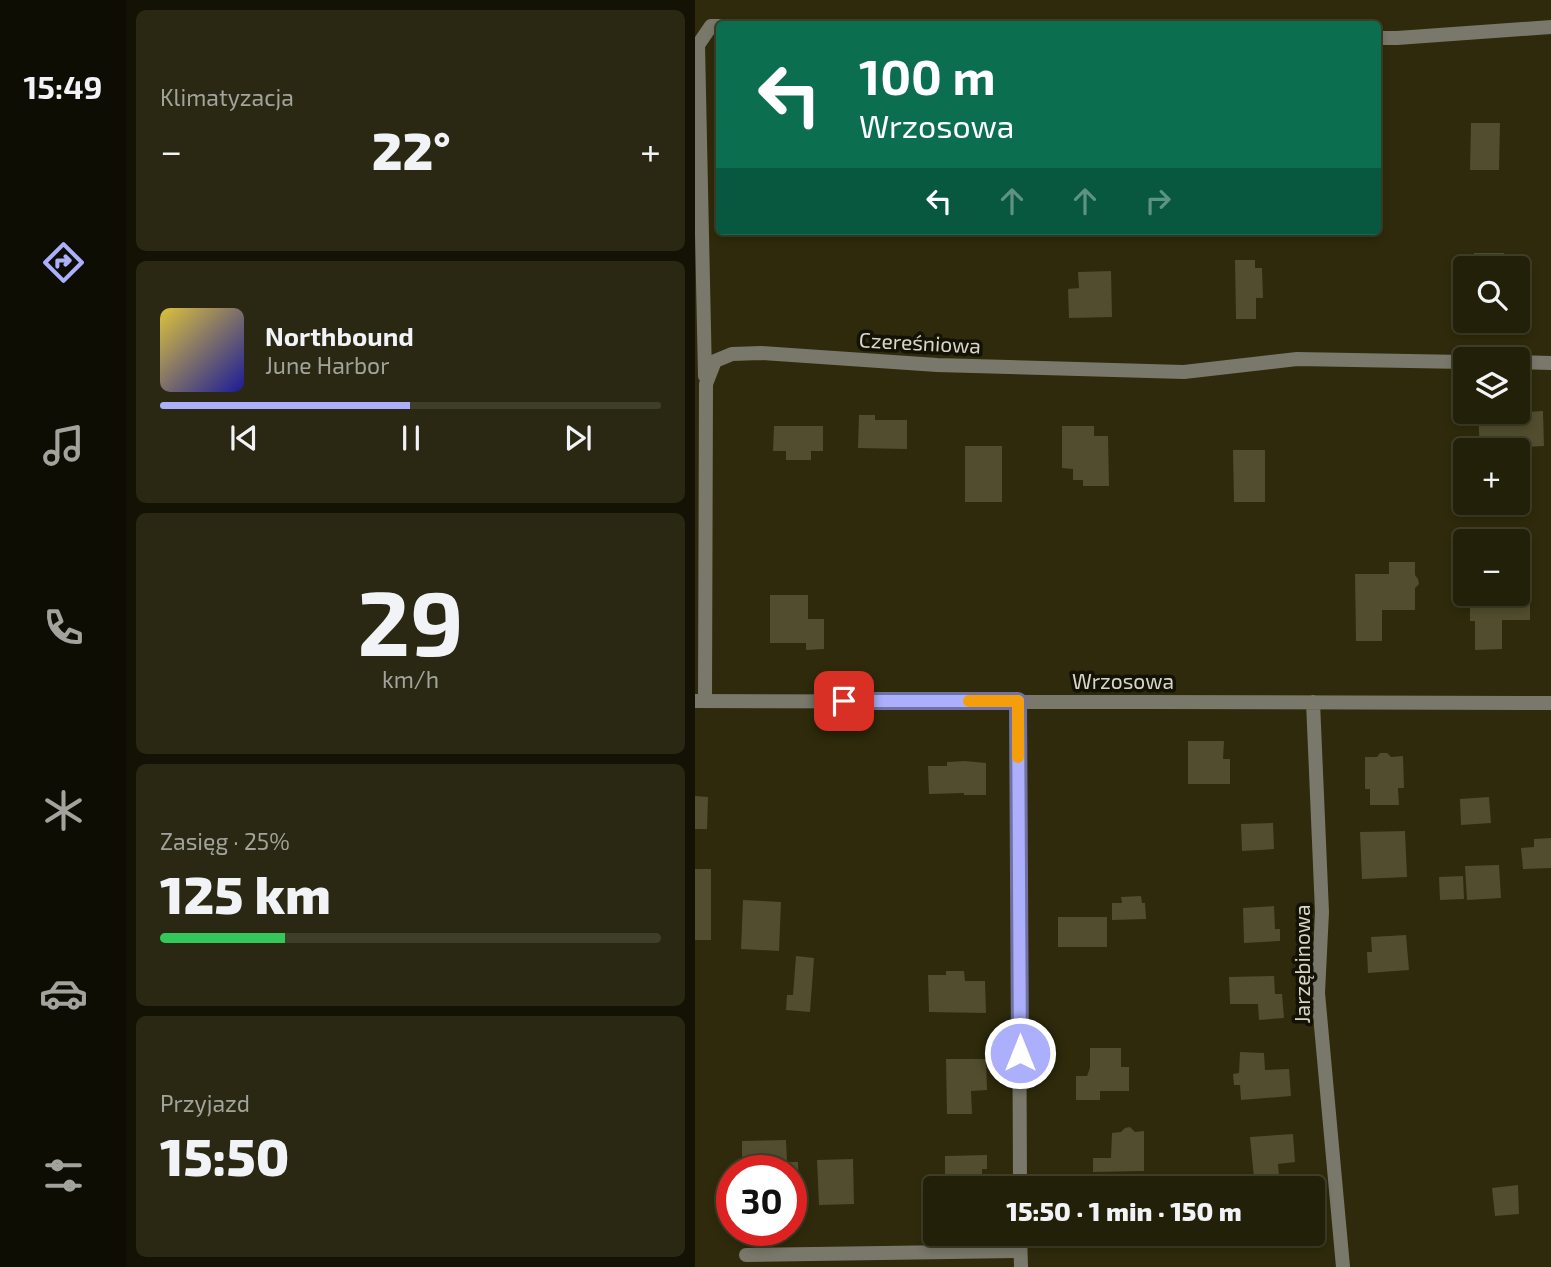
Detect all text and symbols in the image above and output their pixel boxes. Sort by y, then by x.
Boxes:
text: 100 m [859,46,996,105]
icon: left [744,49,835,140]
text: 15:49 [24,67,102,105]
text: Klimatyzacja [160,83,294,111]
text: Wrzosowa [859,106,1014,144]
text: 22° [372,118,451,180]
text: − [160,127,182,173]
text: + [640,127,661,173]
icon: left [920,182,958,220]
icon: ahead [993,182,1031,220]
icon: ahead [1066,182,1104,220]
icon: right [1139,182,1177,220]
icon: directions [39,238,88,287]
map controls [1453,256,1530,606]
button: search [1453,256,1530,333]
text: Northbound [265,320,414,351]
street label: Czereśniowa [858,326,982,358]
button: layers [1453,347,1530,424]
text: June Harbor [265,351,389,379]
icon: previous [225,419,263,457]
icon: pause [392,419,430,457]
icon: next [559,419,597,457]
icon: music [39,421,88,470]
button: + [1453,438,1530,515]
button: − [1453,529,1530,606]
text: 29 [357,565,464,674]
icon: phone [39,603,88,652]
text: km/h [382,665,439,693]
street label: Wrzosowa [1072,668,1174,693]
pin [814,671,874,731]
icon: arrive [825,682,863,720]
icon: climate [39,786,88,835]
text: Zasięg · 25% [160,827,290,855]
text: 125 km [160,862,331,924]
street label: Jarzębinowa [1289,904,1314,1024]
icon: car [39,969,88,1018]
position arrow [983,1016,1057,1090]
text: Przyjazd [160,1089,250,1117]
text: 15:50 [160,1124,289,1186]
icon: filters [39,1151,88,1200]
speed limit sign: 30 [716,1155,807,1246]
text: 15:50 · 1 min · 150 m [1006,1195,1242,1226]

